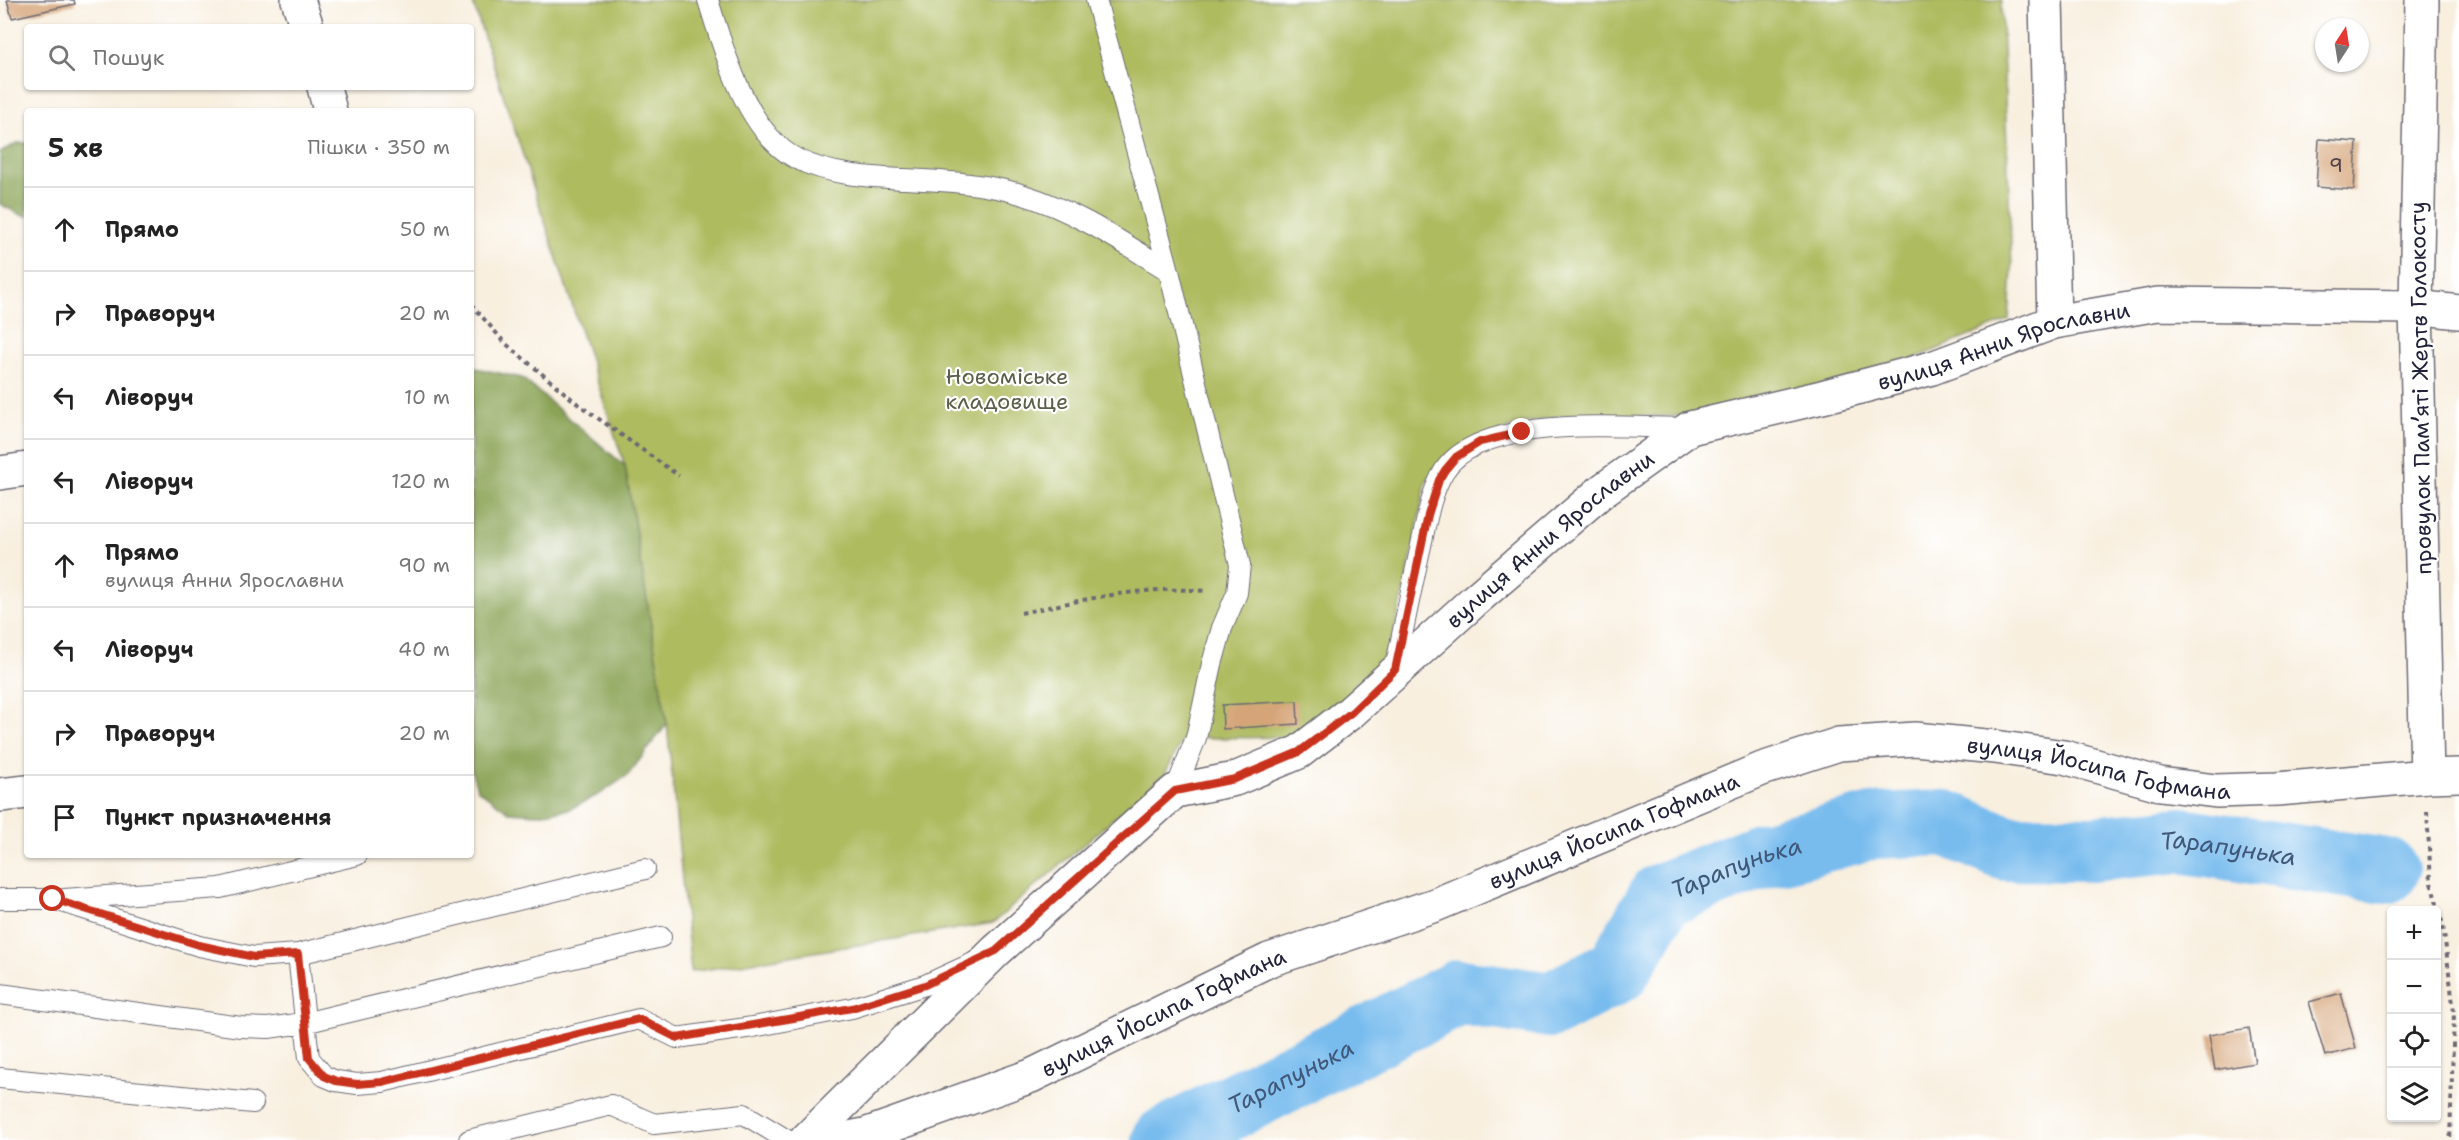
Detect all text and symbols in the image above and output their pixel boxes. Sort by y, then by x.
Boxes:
north arrow [2315,18,2369,72]
search box [24,24,474,90]
icon: search [45,41,78,74]
text: Пошук [93,43,164,72]
text: 5 хв [48,130,103,165]
text: Пішки · 350 m [307,134,450,160]
house number: 9 [2329,152,2343,178]
street label: провулок Памʼяті Жертв Голокосту [2403,201,2438,575]
icon: ahead [48,213,81,246]
text: Прямо [105,215,179,244]
text: 50 m [400,216,450,242]
street label: вулиця Анни Ярославни [1874,295,2132,397]
icon: right [48,297,81,330]
text: Праворуч [105,299,215,328]
text: 20 m [399,300,450,326]
park label: Новоміське кладовище [945,362,1069,416]
icon: left [48,381,81,414]
text: Ліворуч [105,383,193,412]
text: 10 m [404,384,450,410]
route end [1508,418,1534,444]
street label: вулиця Анни Ярославни [1440,444,1660,635]
icon: left [48,465,81,498]
text: Ліворуч [105,467,193,496]
text: 120 m [391,468,450,494]
text: Прямо [105,538,179,567]
icon: ahead [48,549,81,582]
text: 90 m [398,552,450,578]
text: вулиця Анни Ярославни [105,567,344,593]
icon: left [48,633,81,666]
text: Ліворуч [105,635,193,664]
text: 40 m [398,636,450,662]
icon: right [48,717,81,750]
text: Праворуч [105,719,215,748]
text: 20 m [399,720,450,746]
street label: вулиця Йосипа Гофмана [1966,730,2231,806]
street label: вулиця Йосипа Гофмана [1485,766,1744,896]
icon: arrive [48,801,81,834]
text: Пункт призначення [105,803,332,832]
water label: Тарапунька [2159,823,2298,873]
water label: Тарапунька [1666,830,1805,906]
route start [39,885,65,911]
map controls [2387,906,2441,1122]
button: + [2387,906,2441,960]
street label: вулиця Йосипа Гофмана [1037,941,1290,1084]
button: − [2387,960,2441,1014]
button: locate [2387,1014,2441,1068]
water label: Тарапунька [1223,1032,1360,1122]
button: layers [2387,1068,2441,1122]

